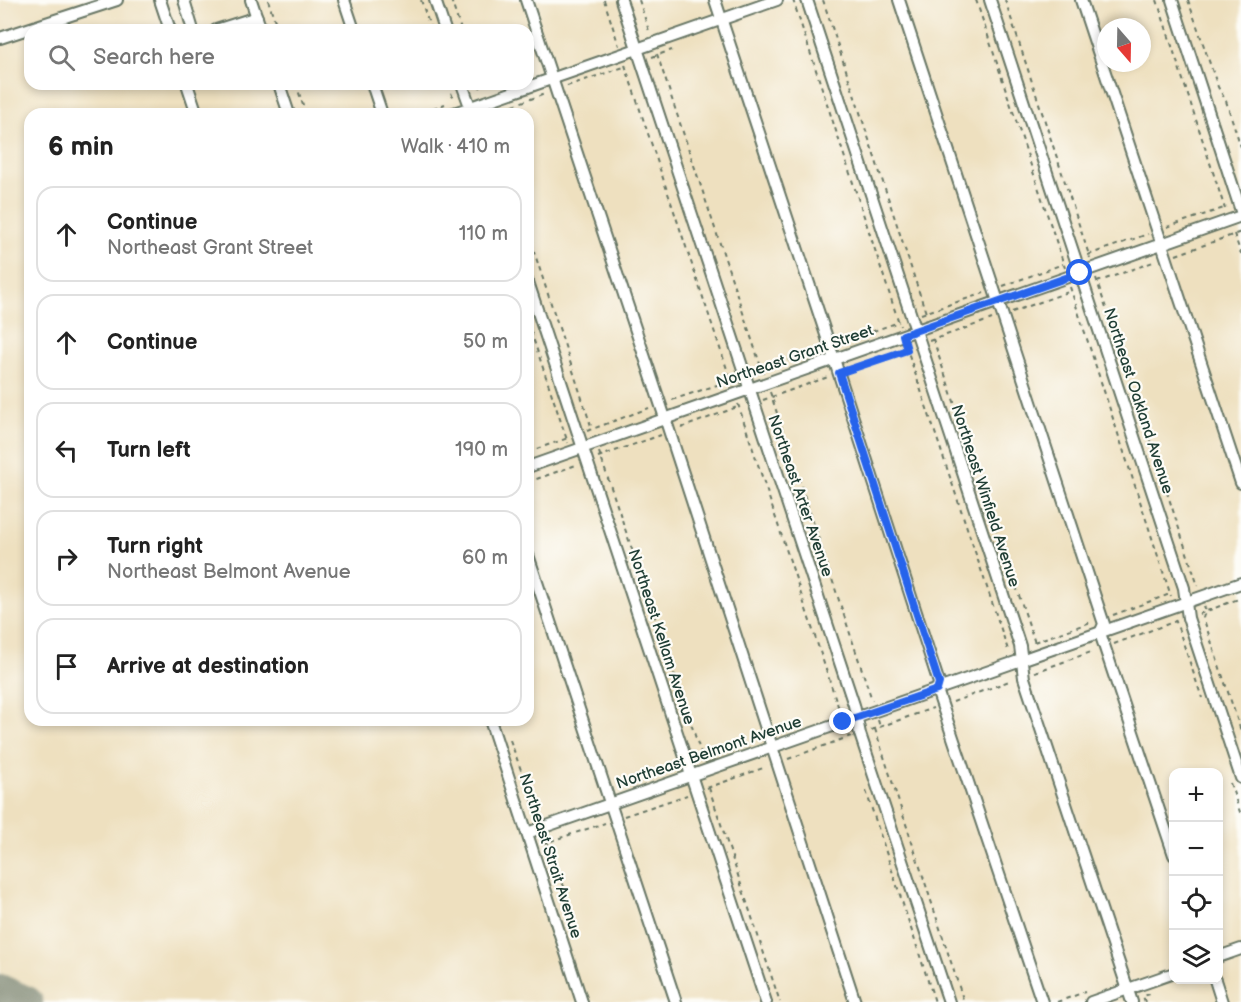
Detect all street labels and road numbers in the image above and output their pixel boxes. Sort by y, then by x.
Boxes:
street label: Northeast Oakland Avenue [1099,306,1177,497]
street label: Northeast Grant Street [714,321,876,393]
street label: Northeast Winfield Avenue [947,403,1024,590]
street label: Northeast Arter Avenue [763,413,837,580]
street label: Northeast Kellam Avenue [624,547,699,728]
street label: Northeast Belmont Avenue [614,712,805,794]
street label: Northeast Strait Avenue [514,771,586,941]

